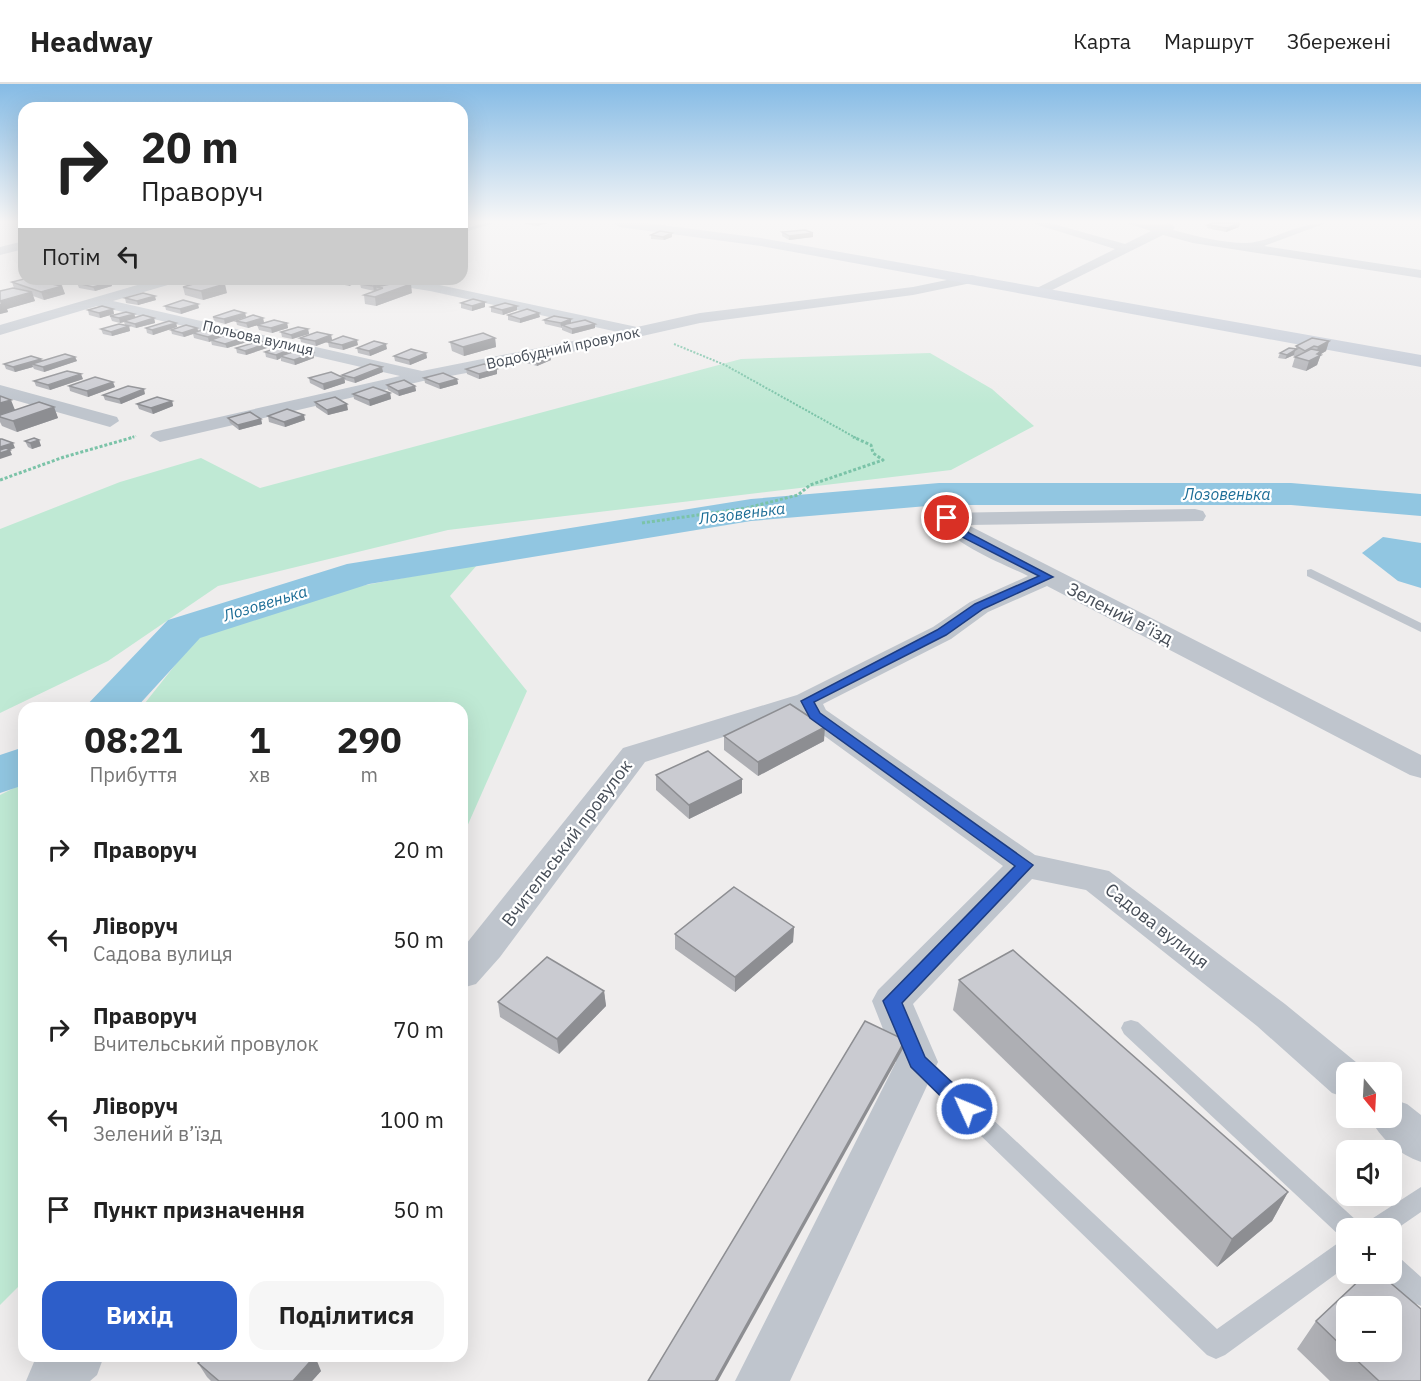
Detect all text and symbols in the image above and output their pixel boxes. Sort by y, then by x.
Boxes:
text: Headway [30,23,153,60]
text: Карта [1073,27,1131,55]
text: Маршрут [1164,27,1254,55]
text: Збережені [1287,27,1391,55]
text: 20 m [141,120,239,175]
icon: right [42,126,120,204]
text: Праворуч [141,173,264,208]
icon: left [112,240,145,273]
text: Потім [42,242,100,271]
street label: Польова вулиця [201,316,315,359]
street label: Водобудний провулок [484,322,641,373]
water label: Лозовенька [1183,484,1270,504]
pin [921,492,972,543]
water label: Лозовенька [697,498,786,528]
icon: arrive [930,501,963,534]
street label: Зелений в’їзд [1063,577,1177,650]
water label: Лозовенька [220,581,310,626]
text: 08:21 [84,716,183,763]
text: 1 [249,716,271,763]
text: 290 [337,716,402,763]
street label: Вчительський провулок [496,755,637,931]
text: Прибуття [89,761,178,788]
text: хв [249,761,270,788]
text: m [361,761,378,788]
icon: right [42,833,75,866]
text: Праворуч [93,835,197,864]
text: 20 m [393,835,444,864]
street label: Садова вулиця [1101,878,1214,973]
text: Ліворуч [93,911,178,940]
icon: left [42,923,75,956]
text: 50 m [393,925,444,954]
text: Садова вулиця [93,940,233,967]
text: Праворуч [93,1001,197,1030]
icon: right [42,1013,75,1046]
text: 70 m [393,1015,444,1044]
text: Вчительський провулок [93,1030,318,1057]
north arrow [1336,1062,1402,1128]
map controls [1336,1062,1402,1362]
position arrow [935,1077,999,1141]
text: Ліворуч [93,1091,178,1120]
icon: left [42,1103,75,1136]
text: 100 m [380,1105,444,1134]
text: Зелений в’їзд [93,1120,222,1147]
button: sound [1336,1140,1402,1206]
icon: arrive [42,1193,75,1226]
text: Пункт призначення [93,1195,305,1224]
text: 50 m [393,1195,444,1224]
button: + [1336,1218,1402,1284]
button: Вихід [42,1281,237,1350]
button: Поділитися [249,1281,444,1350]
button: − [1336,1296,1402,1362]

